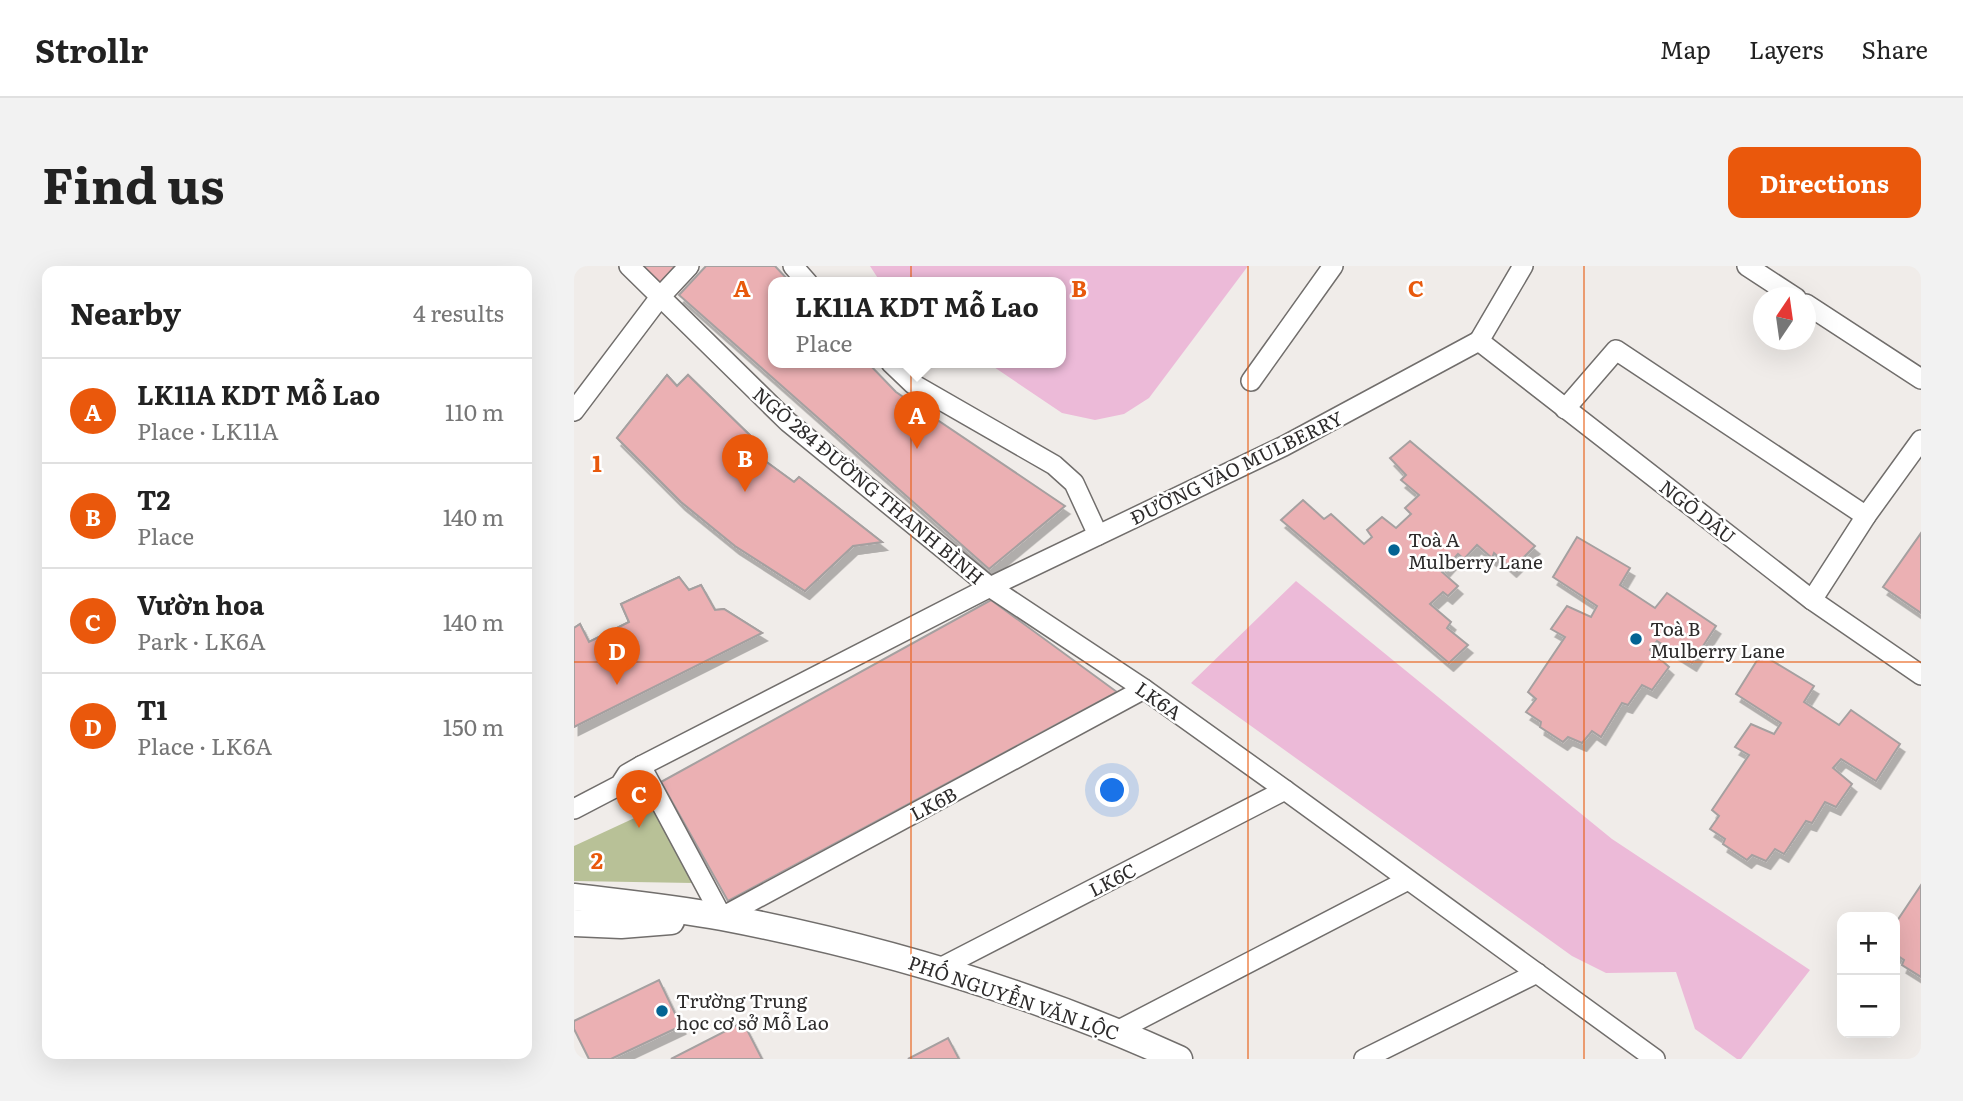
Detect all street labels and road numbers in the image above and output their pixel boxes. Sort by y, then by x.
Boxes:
street label: NGÕ 284 ĐƯỜNG THANH BÌNH [749,382,989,588]
street label: ĐƯỜNG VÀO MULBERRY [1125,403,1348,531]
street label: NGÕ DÂU [1654,472,1742,550]
street label: LK6A [1130,674,1188,726]
street label: LK6B [905,779,961,827]
street label: LK6C [1083,855,1141,903]
street label: PHỐ NGUYỄN VĂN LỘC [905,948,1123,1046]

